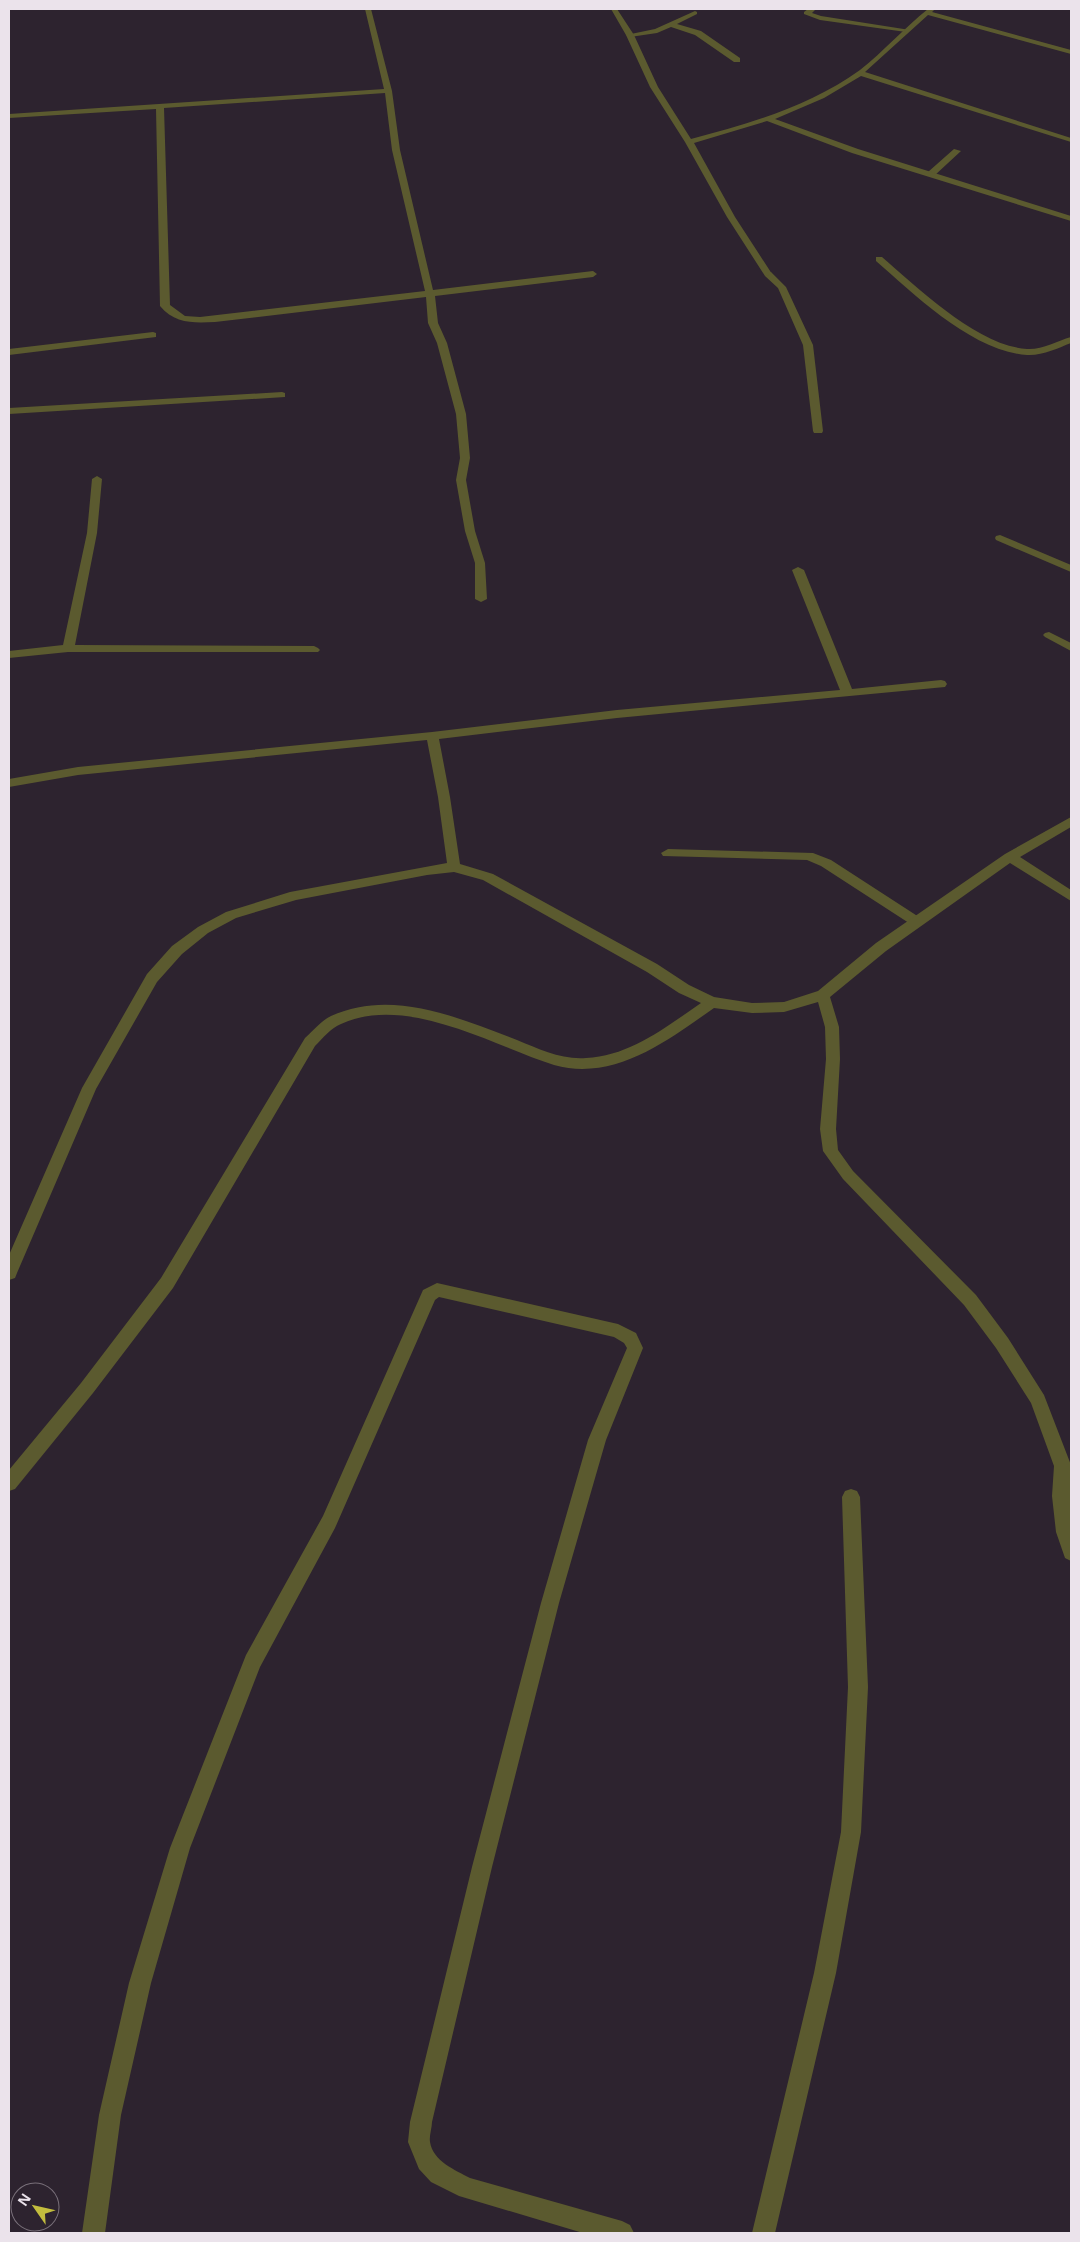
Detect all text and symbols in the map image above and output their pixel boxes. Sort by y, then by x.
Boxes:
north arrow [10,2182,60,2232]
text: N [13,2189,35,2209]

